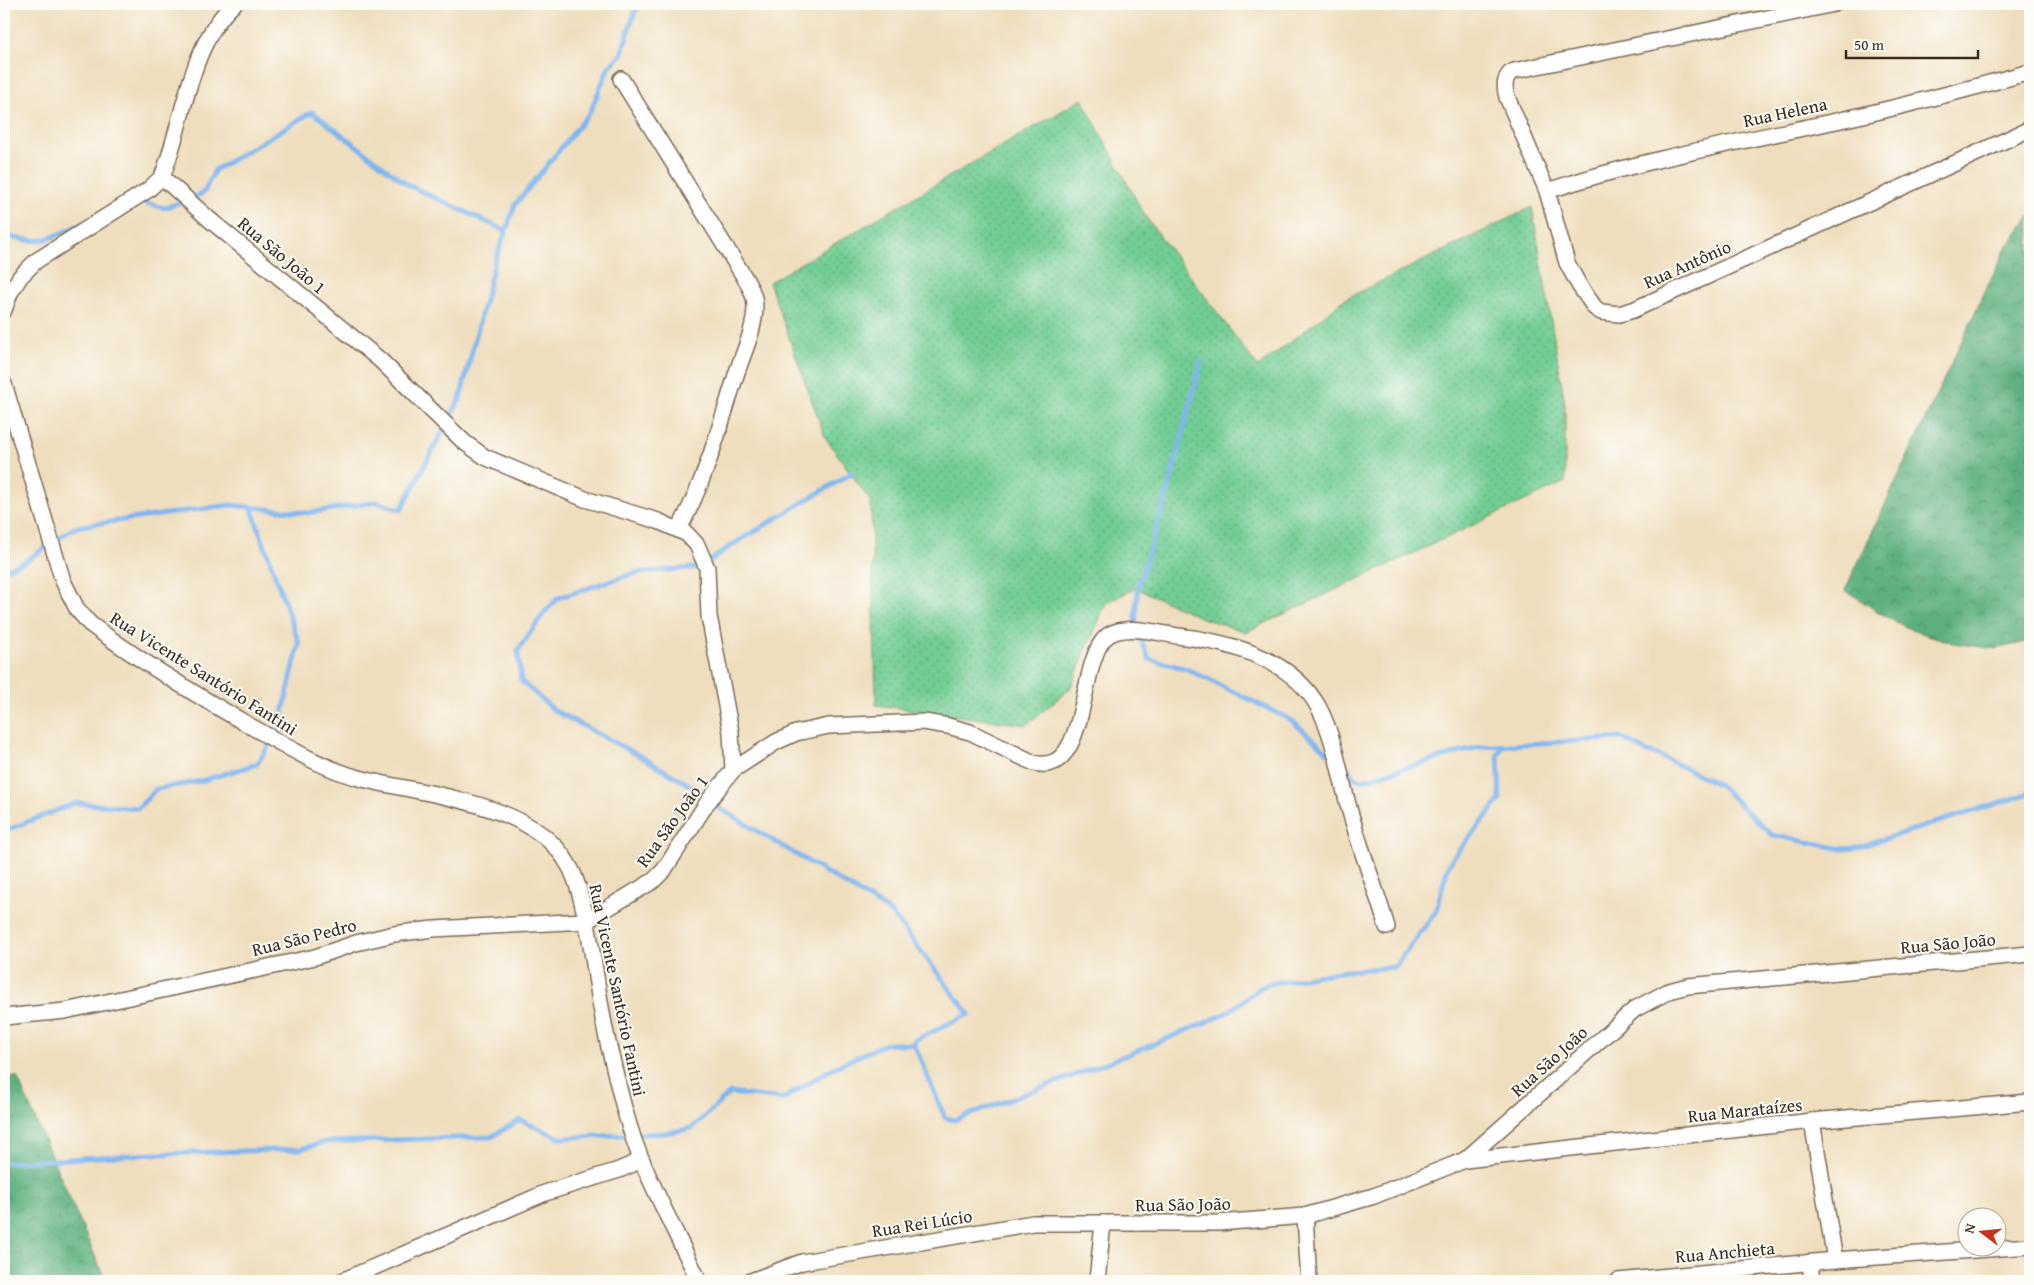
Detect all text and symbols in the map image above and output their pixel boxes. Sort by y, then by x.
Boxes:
scale bar [1846,28,1979,60]
text: 50 m [1854,34,1885,55]
street label: Rua Helena [1741,90,1830,134]
street label: Rua São João 1 [232,210,332,300]
street label: Rua Antônio [1639,233,1735,295]
street label: Rua Vicente Santório Fantini [105,604,303,742]
street label: Rua São João 1 [629,769,715,873]
street label: Rua Vicente Santório Fantini [582,881,654,1099]
street label: Rua São Pedro [249,911,359,963]
street label: Rua São João [1899,925,1997,961]
street label: Rua São João [1504,1019,1594,1103]
street label: Rua Marataízes [1686,1091,1804,1129]
street label: Rua São João [1135,1190,1231,1218]
street label: Rua Rei Lúcio [870,1202,974,1244]
north arrow [1956,1208,2006,1258]
text: N [1959,1221,1981,1236]
street label: Rua Anchieta [1674,1234,1776,1270]

